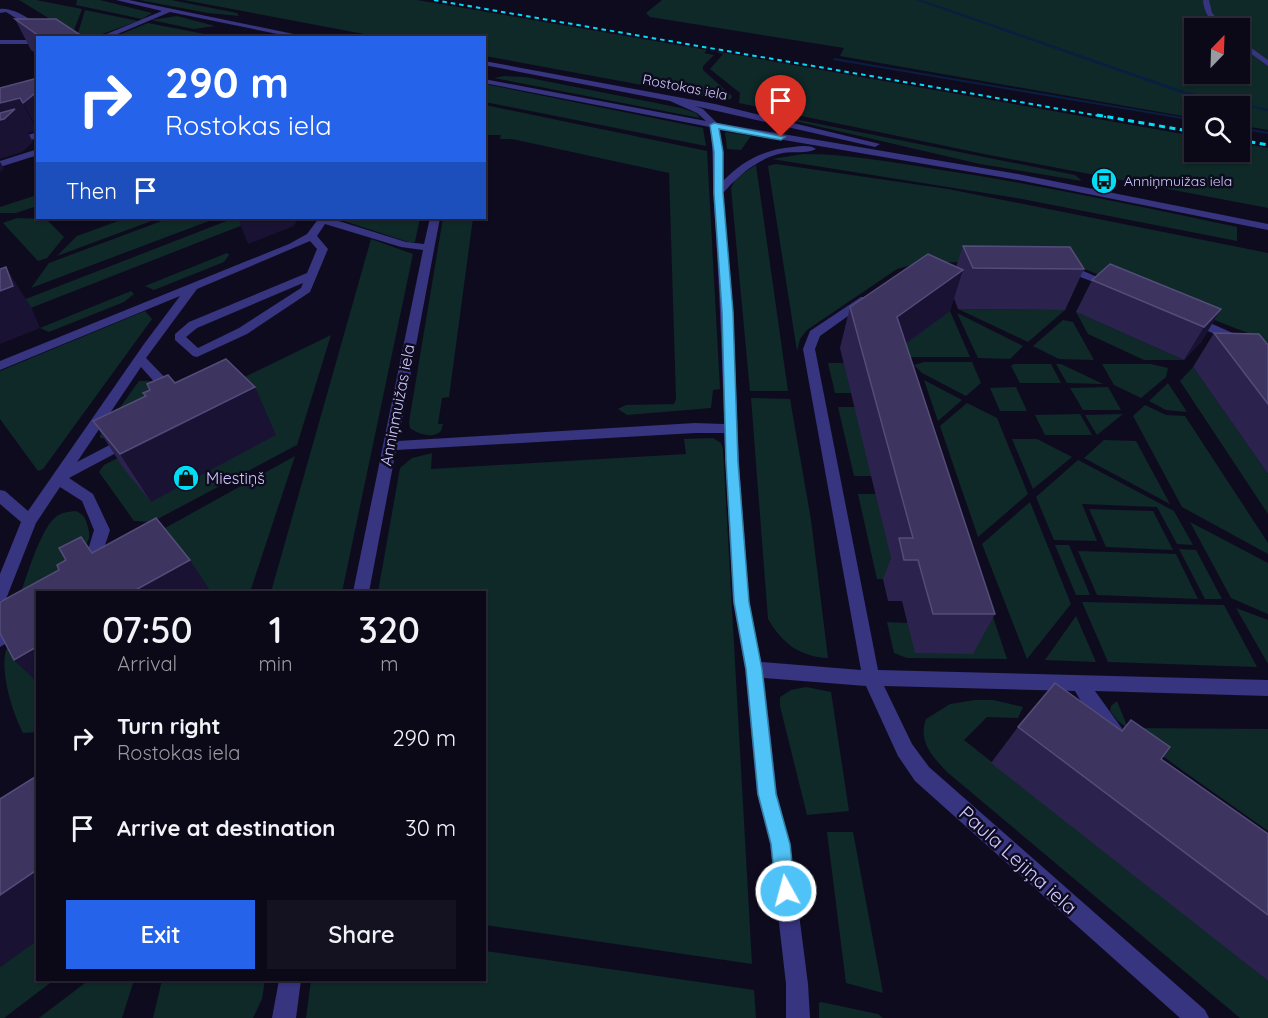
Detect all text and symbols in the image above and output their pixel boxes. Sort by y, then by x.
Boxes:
north arrow [1184,18,1250,84]
map controls [1184,18,1250,162]
text: 290 m [165,56,289,109]
icon: right [66,60,144,138]
street label: Rostokas iela [641,70,729,104]
pin [755,75,806,137]
icon: arrive [764,84,797,117]
button: search [1184,96,1250,162]
text: Rostokas iela [165,108,332,142]
bus stop icon: Anniņmuižas iela [1089,166,1119,196]
place label: Anniņmuižas iela [1124,172,1232,190]
icon: arrive [129,174,162,207]
text: Then [66,177,117,205]
street label: Anniņmuižas iela [375,342,419,468]
shop icon: Miestiņš [171,463,201,493]
place label: Miestiņš [206,468,265,488]
text: 07:50 [102,607,193,652]
text: 1 [269,607,283,652]
text: 320 [359,607,420,652]
text: Arrival [117,651,177,676]
text: min [259,651,293,676]
text: m [380,651,398,676]
text: Turn right [117,712,221,740]
icon: right [66,722,99,755]
text: 290 m [392,724,456,752]
text: Rostokas iela [117,740,240,765]
street label: Paula Lejiņa iela [954,800,1083,919]
icon: arrive [66,812,99,845]
text: Arrive at destination [117,814,335,842]
text: 30 m [405,814,456,842]
position arrow [754,859,818,923]
button: Exit [66,900,255,969]
button: Share [267,900,456,969]

